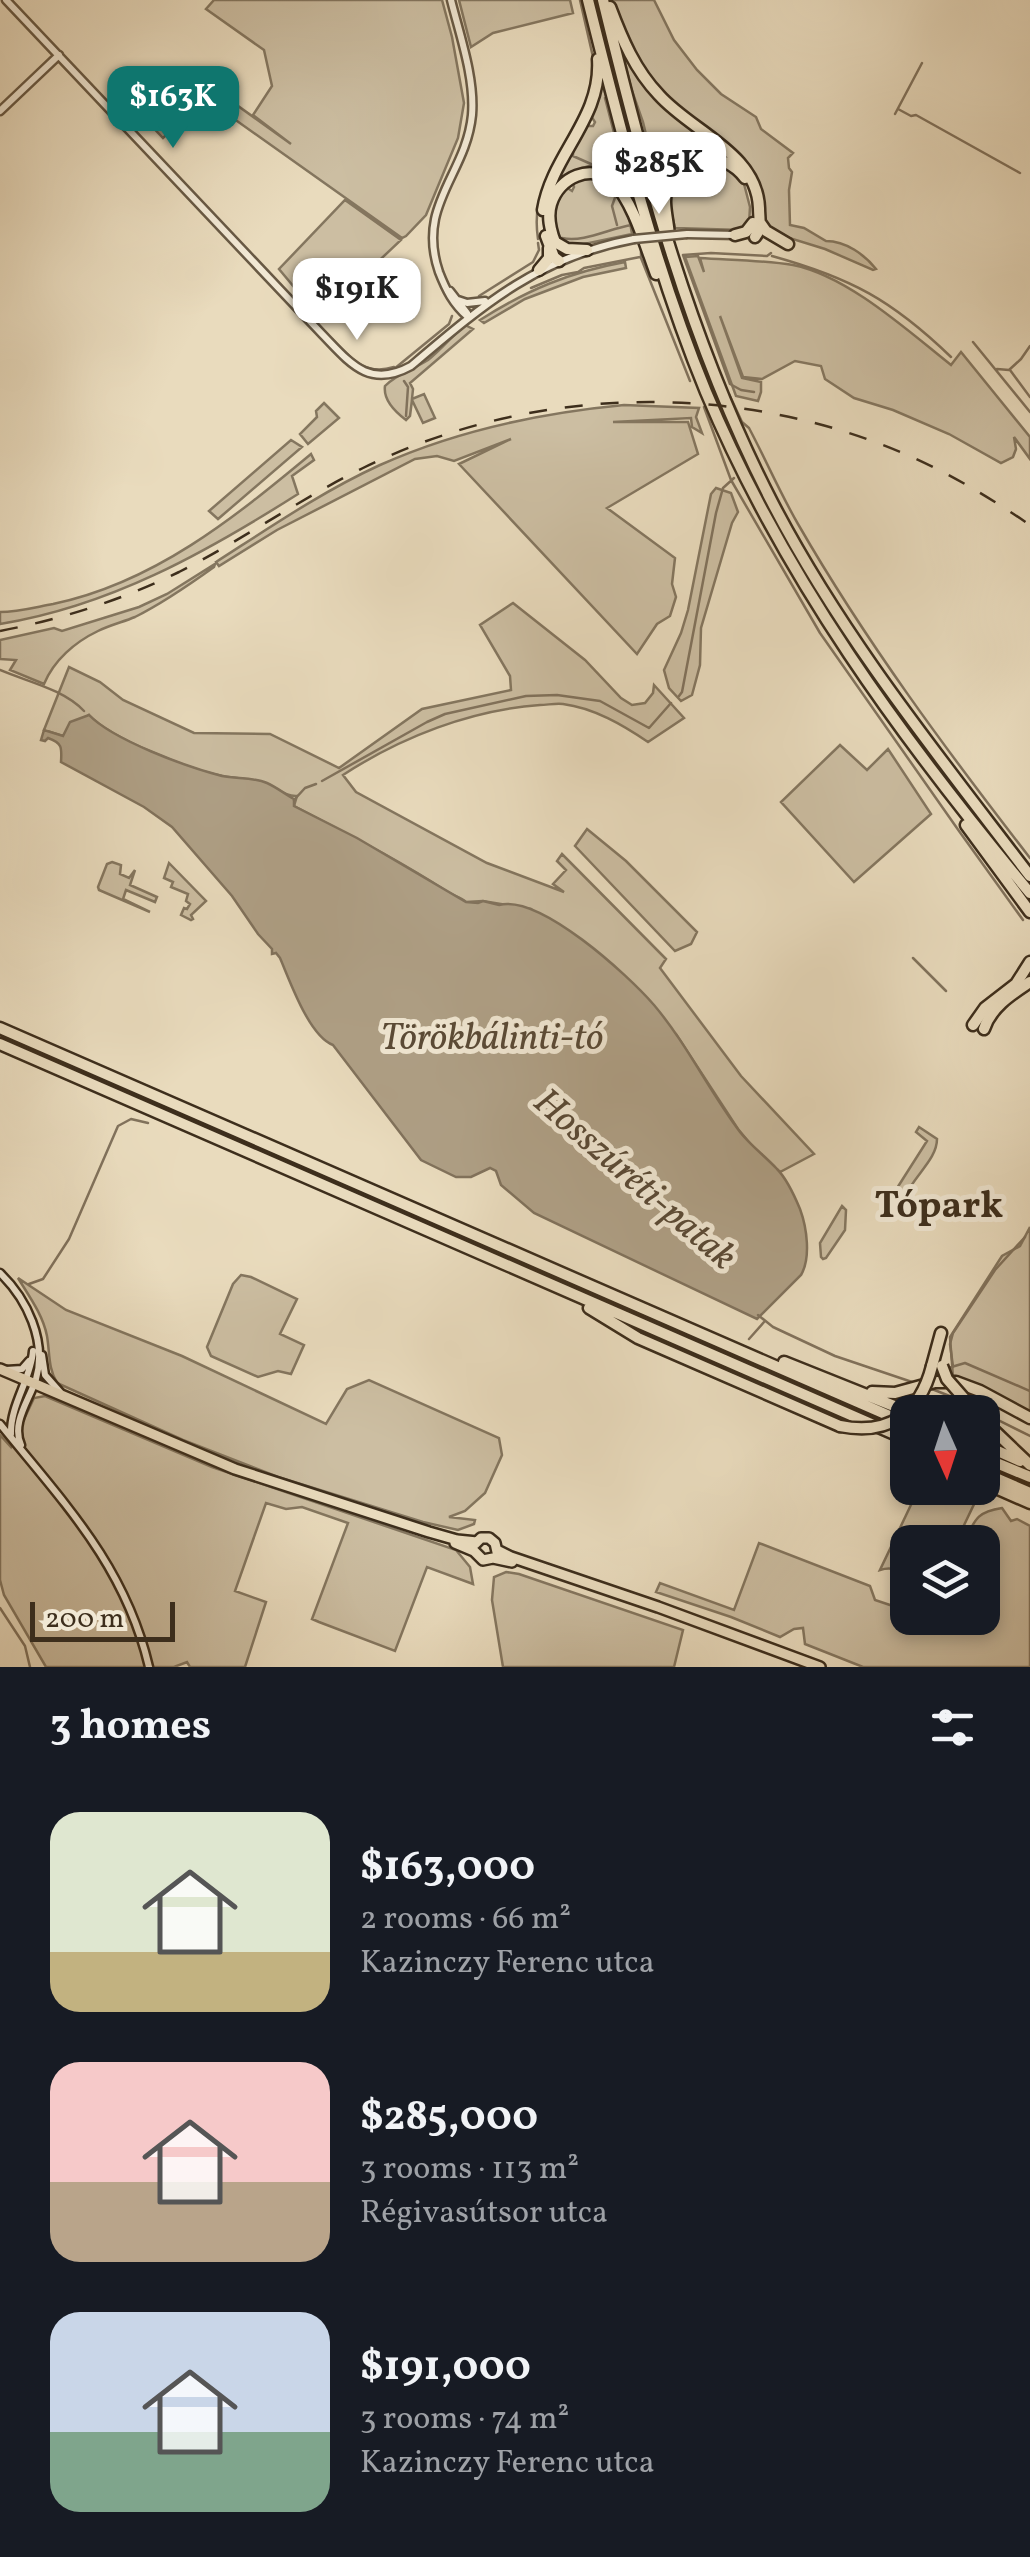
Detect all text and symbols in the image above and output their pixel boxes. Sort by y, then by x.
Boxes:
pin: $163K [103,66,243,151]
text: $163K [129,76,217,120]
pin: $285K [589,132,729,217]
text: $285K [614,142,704,186]
pin: $191K [287,258,427,343]
text: $191K [315,268,399,312]
water label: Törökbálinti-tó [381,1013,603,1066]
water label: Hosszúréti-patak [520,1077,747,1284]
district label: Tópark [875,1181,1003,1234]
north arrow [890,1395,1000,1505]
map controls [890,1395,1000,1635]
button: layers [890,1525,1000,1635]
scale bar [30,1597,175,1642]
text: 200 m [45,1600,124,1639]
text: 3 homes [50,1698,211,1757]
icon: filters [925,1700,980,1755]
text: $163,000 [360,1839,535,1898]
icon: home [130,1852,250,1972]
text: 2 rooms · 66 m² [360,1898,571,1942]
text: Kazinczy Ferenc utca [360,1942,655,1986]
text: $285,000 [360,2089,538,2148]
icon: home [130,2102,250,2222]
text: 3 rooms · 113 m² [360,2148,579,2192]
text: Régivasútsor utca [360,2192,608,2236]
text: $191,000 [360,2339,531,2398]
icon: home [130,2352,250,2472]
text: 3 rooms · 74 m² [360,2398,569,2442]
text: Kazinczy Ferenc utca [360,2442,655,2486]

